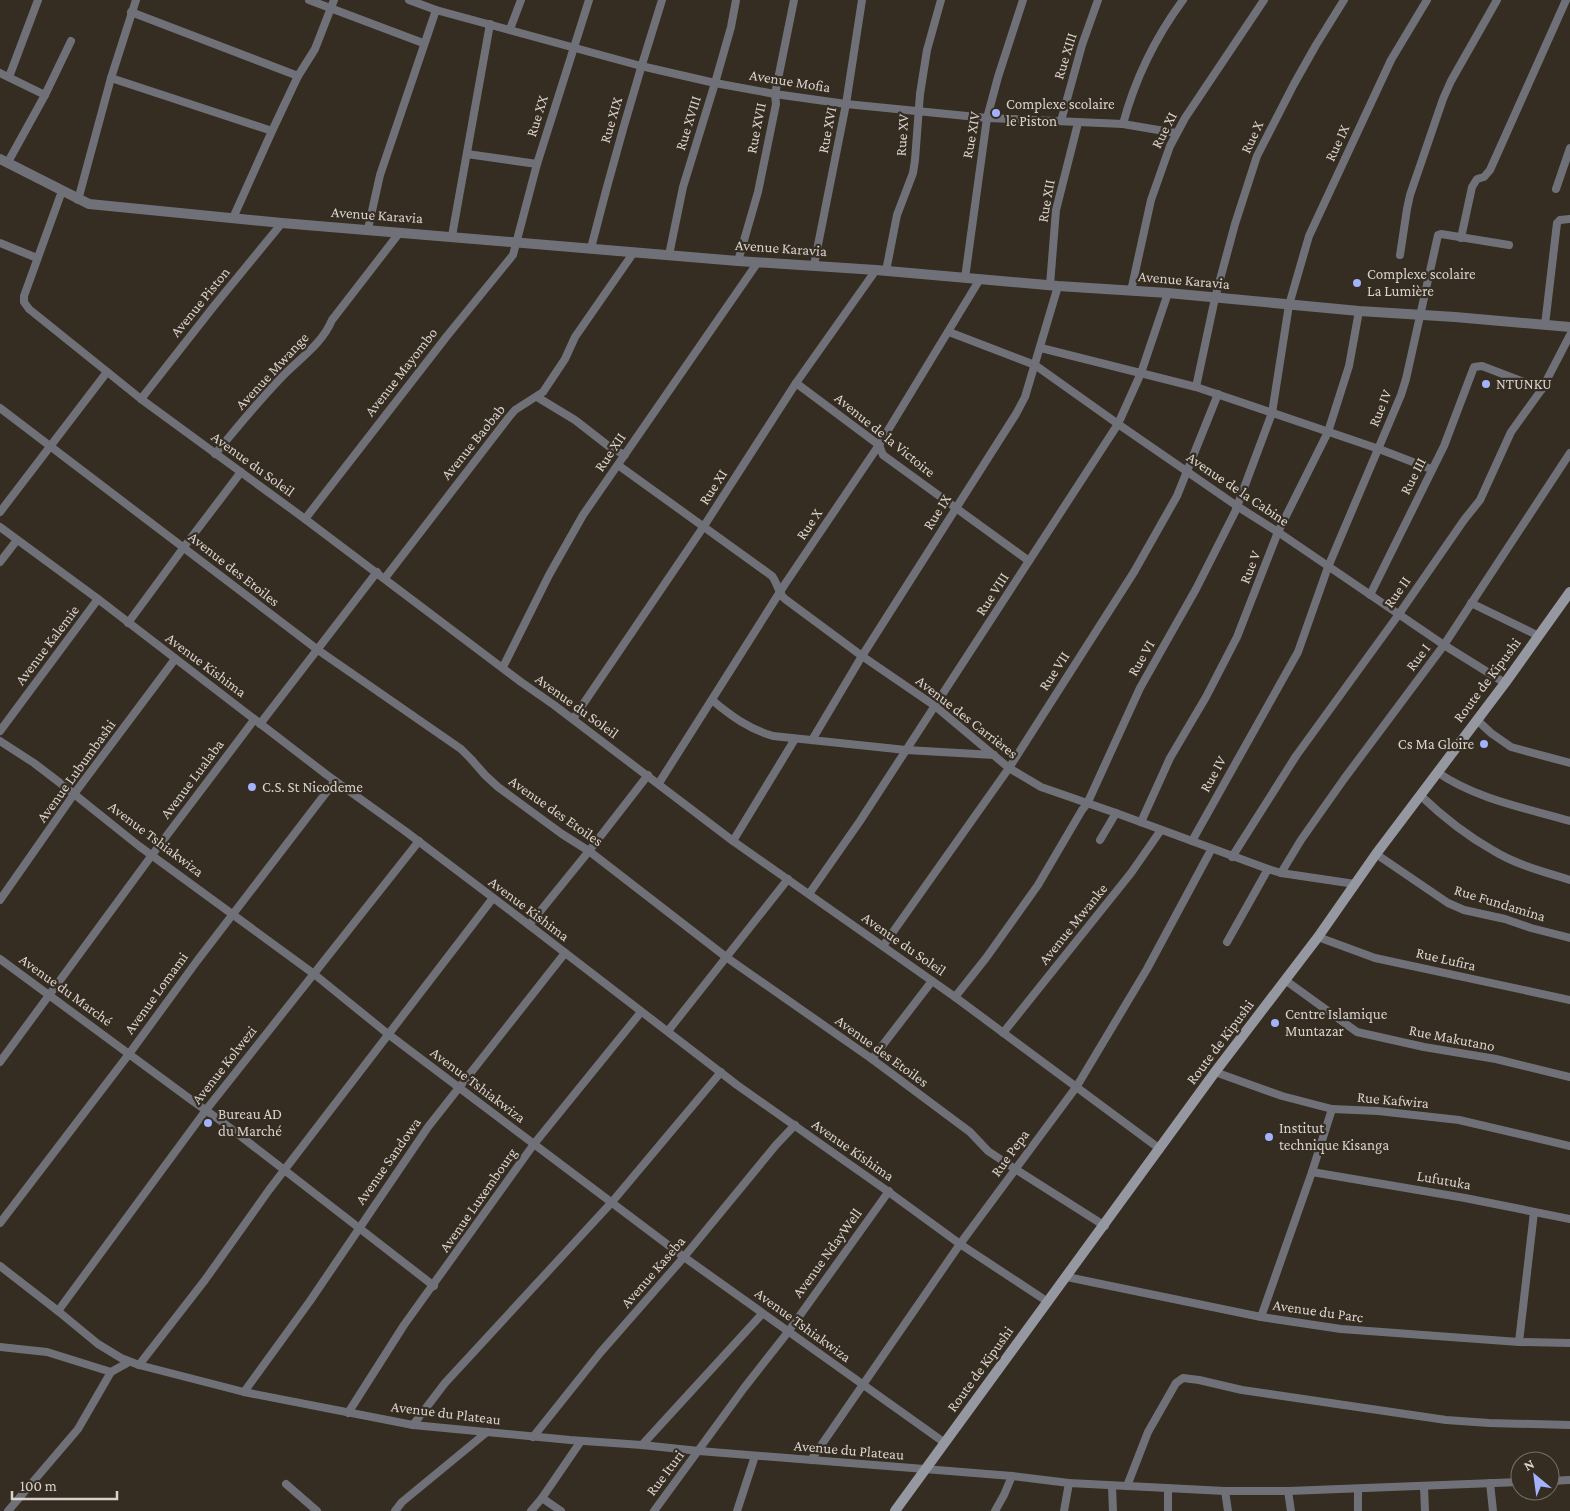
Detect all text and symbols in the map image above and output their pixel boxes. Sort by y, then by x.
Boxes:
street label: Rue XIII [1050,31,1080,81]
street label: Avenue Mofia [748,67,832,95]
street label: Rue XX [523,93,551,139]
street label: Rue XVIII [672,94,704,152]
street label: Rue XIX [597,95,625,145]
place label: Complexe scolaire le Piston [1006,96,1115,129]
street label: Rue XVII [743,101,769,155]
street label: Rue XVI [815,105,839,155]
marker: Complexe scolaire le Piston [990,107,1002,119]
street label: Rue XI [1148,109,1180,151]
street label: Rue XIV [959,110,983,160]
street label: Rue XV [893,113,911,157]
street label: Rue X [1238,118,1267,156]
street label: Rue IX [1322,122,1353,164]
street label: Rue XII [1034,178,1058,224]
street label: Avenue Karavia [330,204,424,226]
street label: Avenue Karavia [734,237,828,259]
street label: Avenue Piston [167,264,233,340]
place label: Complexe scolaire La Lumière [1367,266,1476,299]
street label: Avenue Karavia [1137,268,1231,292]
marker: Complexe scolaire La Lumière [1351,277,1363,289]
street label: Avenue Mayombo [362,325,441,420]
street label: Avenue Mwange [232,329,313,413]
place label: NTUNKU [1496,376,1552,392]
marker: NTUNKU [1480,378,1492,390]
street label: Rue IV [1365,387,1395,429]
street label: Avenue de la Victoire [832,390,939,481]
street label: Avenue Baobab [438,401,508,483]
street label: Avenue du Soleil [208,429,298,499]
street label: Rue XII [591,430,629,474]
street label: Avenue de la Cabine [1184,449,1293,529]
street label: Rue III [1397,455,1429,497]
street label: Rue XI [696,466,730,508]
street label: Rue IX [920,491,954,533]
street label: Rue X [793,505,825,543]
street label: Avenue des Etoiles [185,529,283,610]
street label: Rue V [1236,548,1264,586]
street label: Rue VIII [972,570,1012,618]
street label: Rue II [1381,573,1413,611]
street label: Avenue Kalemie [12,602,82,688]
street label: Avenue Kishima [163,630,249,700]
street label: Route de Kipushi [1450,635,1525,726]
street label: Rue VI [1124,637,1158,679]
street label: Rue I [1403,640,1433,674]
street label: Rue VII [1036,649,1072,693]
street label: Avenue du Soleil [532,671,622,741]
street label: Avenue des Carrières [913,672,1021,762]
street label: Avenue Lubumbashi [34,717,119,825]
street label: Avenue Lualaba [157,736,227,822]
place label: Cs Ma Gloire [1398,736,1474,752]
marker: Cs Ma Gloire [1478,738,1490,750]
street label: Rue IV [1197,753,1230,795]
street label: Avenue des Etoiles [506,773,606,849]
place label: C.S. St Nicodeme [262,779,363,795]
marker: C.S. St Nicodeme [246,781,258,793]
street label: Avenue Tshiakwiza [105,798,207,880]
street label: Avenue Kishima [486,874,572,944]
street label: Avenue Mwanke [1036,880,1111,968]
street label: Rue Fundamina [1452,882,1548,924]
street label: Avenue du Soleil [859,909,949,979]
street label: Rue Lufira [1415,944,1477,974]
street label: Avenue Lomami [121,949,191,1037]
street label: Avenue du Marché [16,951,116,1029]
street label: Route de Kipushi [1183,997,1258,1088]
place label: Centre Islamique Muntazar [1285,1006,1388,1039]
street label: Avenue des Etoiles [832,1012,932,1090]
marker: Centre Islamique Muntazar [1269,1017,1281,1029]
street label: Rue Makutano [1408,1022,1496,1054]
street label: Avenue Kolwezi [189,1023,259,1107]
street label: Avenue Tshiakwiza [427,1044,529,1126]
street label: Rue Kafwira [1356,1089,1430,1111]
place label: Bureau AD du Marché [218,1106,282,1139]
street label: Avenue Sandowa [352,1115,424,1207]
street label: Avenue Kishima [809,1116,897,1184]
marker: Bureau AD du Marché [202,1117,214,1129]
place label: Institut technique Kisanga [1279,1120,1389,1154]
street label: Rue Pepa [988,1126,1033,1180]
marker: Institut technique Kisanga [1263,1131,1275,1143]
street label: Avenue Luxembourg [436,1145,521,1256]
street label: Lufutuka [1416,1167,1472,1193]
street label: Avenue NdayWell [789,1205,865,1301]
street label: Avenue Kaseba [618,1233,688,1311]
street label: Avenue Tshiakwiza [752,1285,854,1365]
street label: Avenue du Parc [1272,1297,1365,1325]
street label: Route de Kipushi [944,1323,1017,1415]
street label: Avenue du Plateau [390,1398,502,1428]
street label: Avenue du Plateau [793,1437,905,1463]
street label: Rue Ituri [643,1447,687,1499]
north arrow [1510,1451,1560,1501]
text: N [1521,1455,1537,1474]
scale bar [12,1468,118,1500]
text: 100 m [20,1478,57,1494]

